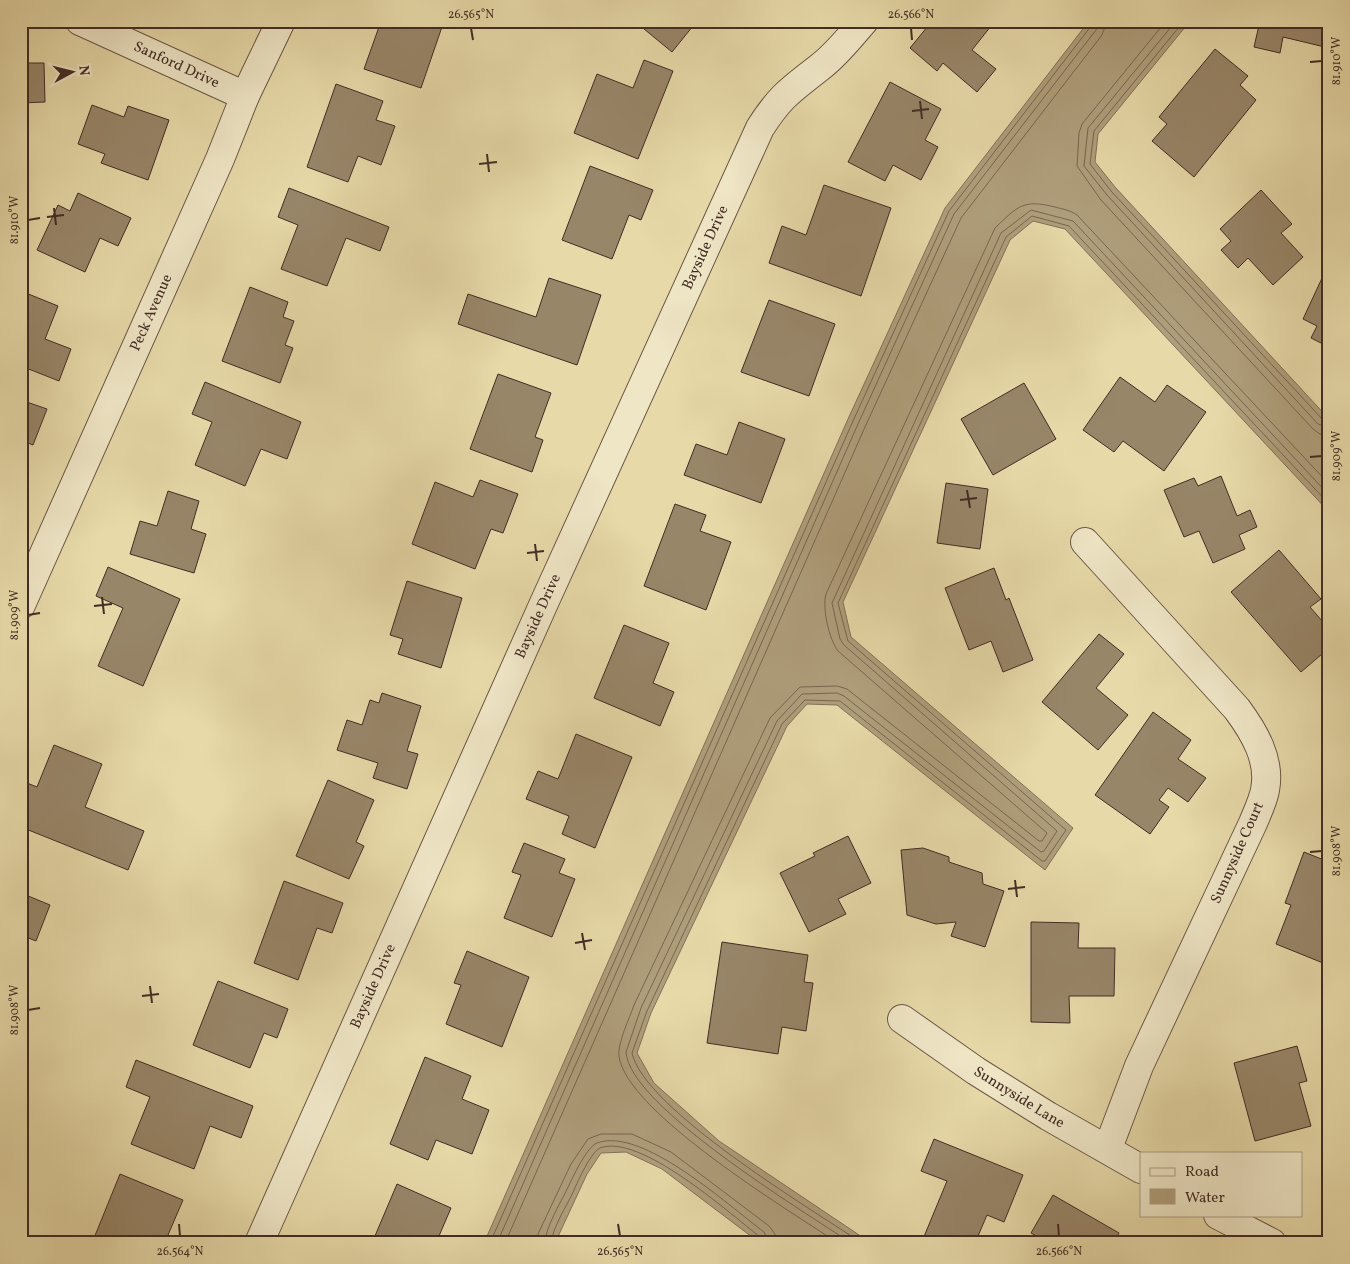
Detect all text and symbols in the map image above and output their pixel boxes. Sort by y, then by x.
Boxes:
text: 26.565°N [448,7,494,23]
text: 26.566°N [888,7,934,23]
street label: Sanford Drive [130,36,223,94]
text: 81.910°W [1329,37,1345,85]
north arrow [48,48,98,98]
text: N [73,64,93,77]
text: 81.910°W [7,196,23,244]
street label: Bayside Drive [677,202,734,293]
street label: Peck Avenue [125,271,178,355]
text: 81.909°W [1329,431,1345,481]
street label: Bayside Drive [510,571,566,662]
text: 81.909°W [7,590,23,640]
street label: Sunnyside Court [1206,799,1270,907]
text: 81.908°W [1329,826,1345,876]
street label: Bayside Drive [345,941,401,1032]
text: 81.908°W [7,985,23,1035]
street label: Sunnyside Lane [969,1061,1068,1134]
legend [1140,1152,1302,1216]
text: Road [1185,1162,1219,1183]
text: Water [1185,1188,1225,1209]
text: 26.564°N [157,1244,203,1260]
text: 26.565°N [597,1244,643,1260]
text: 26.566°N [1036,1244,1082,1260]

